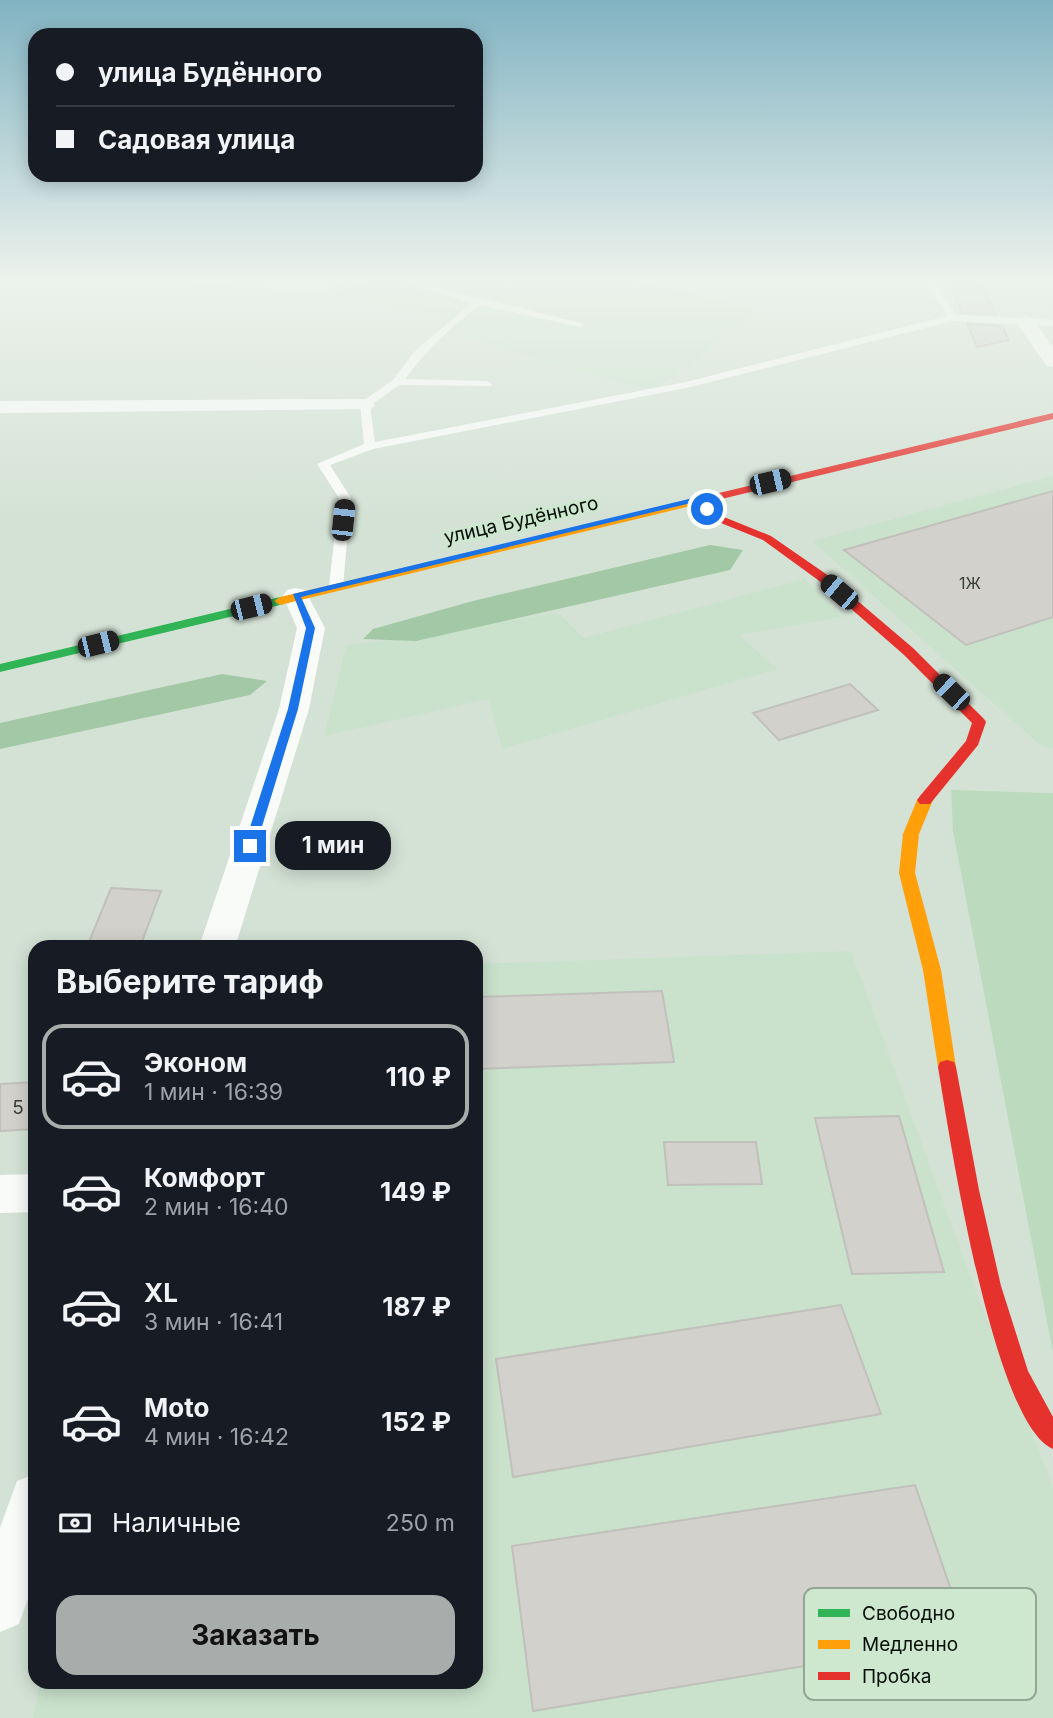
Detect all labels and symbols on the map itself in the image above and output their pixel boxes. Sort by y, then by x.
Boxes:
car [748,467,793,497]
street label: улица Будённого [442,491,600,549]
route start [691,493,723,525]
car [331,498,356,542]
car [817,570,862,614]
house number: 1Ж [959,573,981,593]
car [229,592,274,622]
car [76,629,121,659]
car [929,670,974,714]
callout: 1 мин [274,822,390,870]
route end [234,830,266,862]
house number: 5 [12,1096,24,1119]
legend [804,1588,1036,1700]
text: Свободно [862,1602,955,1625]
text: Медленно [862,1633,958,1656]
text: Пробка [862,1665,931,1688]

